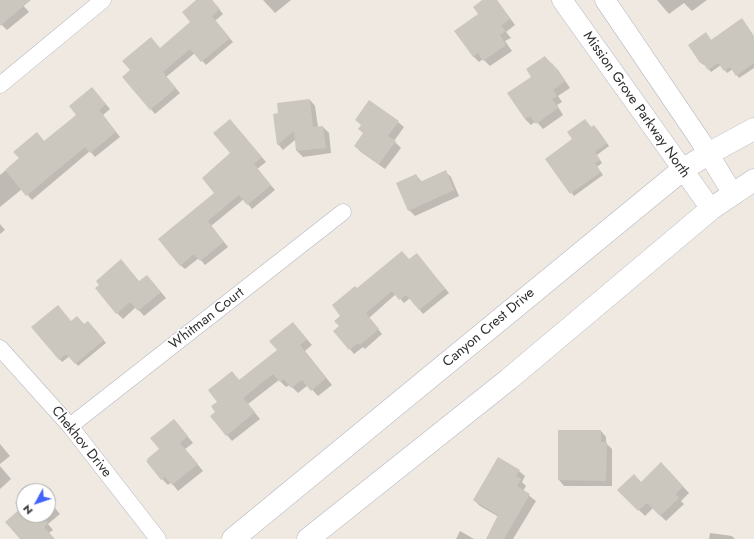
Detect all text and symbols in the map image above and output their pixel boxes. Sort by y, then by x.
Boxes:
street label: Mission Grove Parkway North [579,28,693,182]
street label: Whitman Court [166,285,248,353]
street label: Canyon Crest Drive [440,285,538,371]
street label: Chekhov Drive [47,403,115,481]
north arrow [16,483,56,523]
text: N [19,502,37,519]

